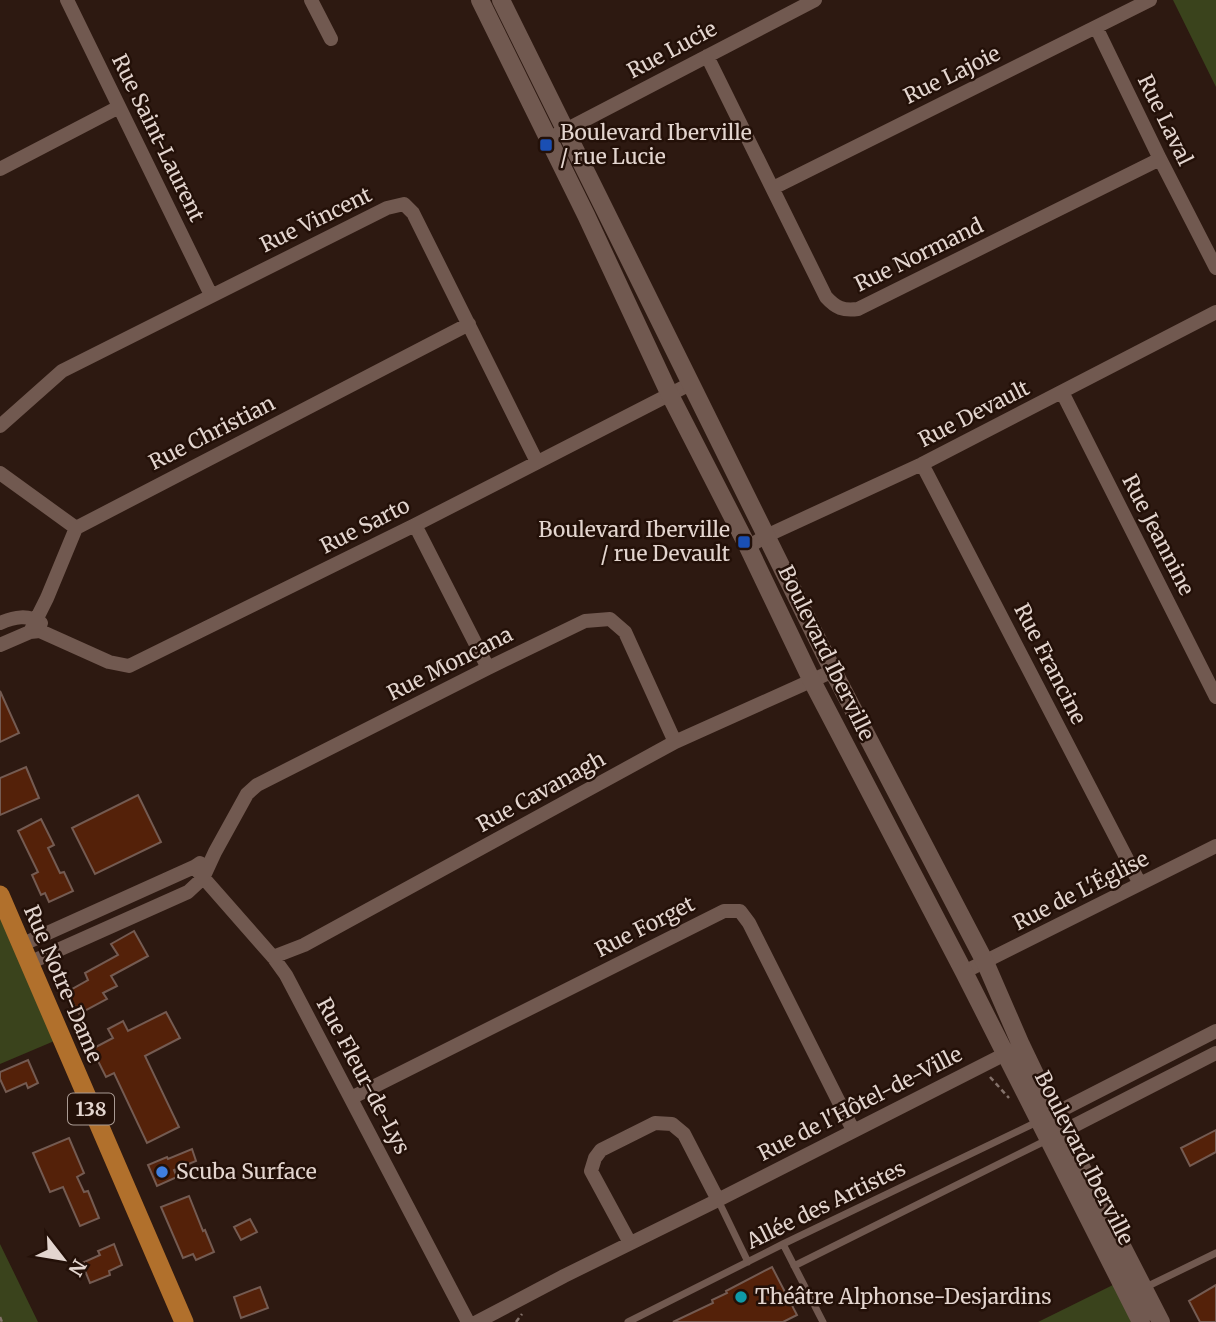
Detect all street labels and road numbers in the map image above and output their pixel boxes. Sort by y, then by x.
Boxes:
street label: Rue Lucie [622,15,721,84]
street label: Rue Lajoie [899,40,1005,110]
street label: Rue Saint-Laurent [106,50,211,226]
street label: Rue Laval [1132,70,1199,170]
street label: Rue Vincent [255,181,376,258]
street label: Rue Normand [850,212,988,297]
street label: Rue Devault [914,374,1034,453]
street label: Rue Christian [144,389,279,476]
street label: Rue Jeannine [1116,470,1201,600]
street label: Rue Sarto [315,492,414,560]
street label: Boulevard Iberville [772,561,881,745]
street label: Rue Francine [1008,599,1093,729]
street label: Rue Moncana [383,620,517,707]
street label: Rue Cavanagh [472,745,610,838]
street label: Rue de L'Église [1008,844,1153,936]
street label: Rue Forget [590,890,699,963]
street label: Rue Notre-Dame [18,901,109,1067]
street label: Rue Fleur-de-Lys [311,993,416,1159]
street label: Rue de l'Hôtel-de-Ville [753,1040,966,1167]
street label: Boulevard Iberville [1029,1066,1140,1249]
road number: 138 [68,1093,114,1124]
street label: Allée des Artistes [741,1154,910,1255]

